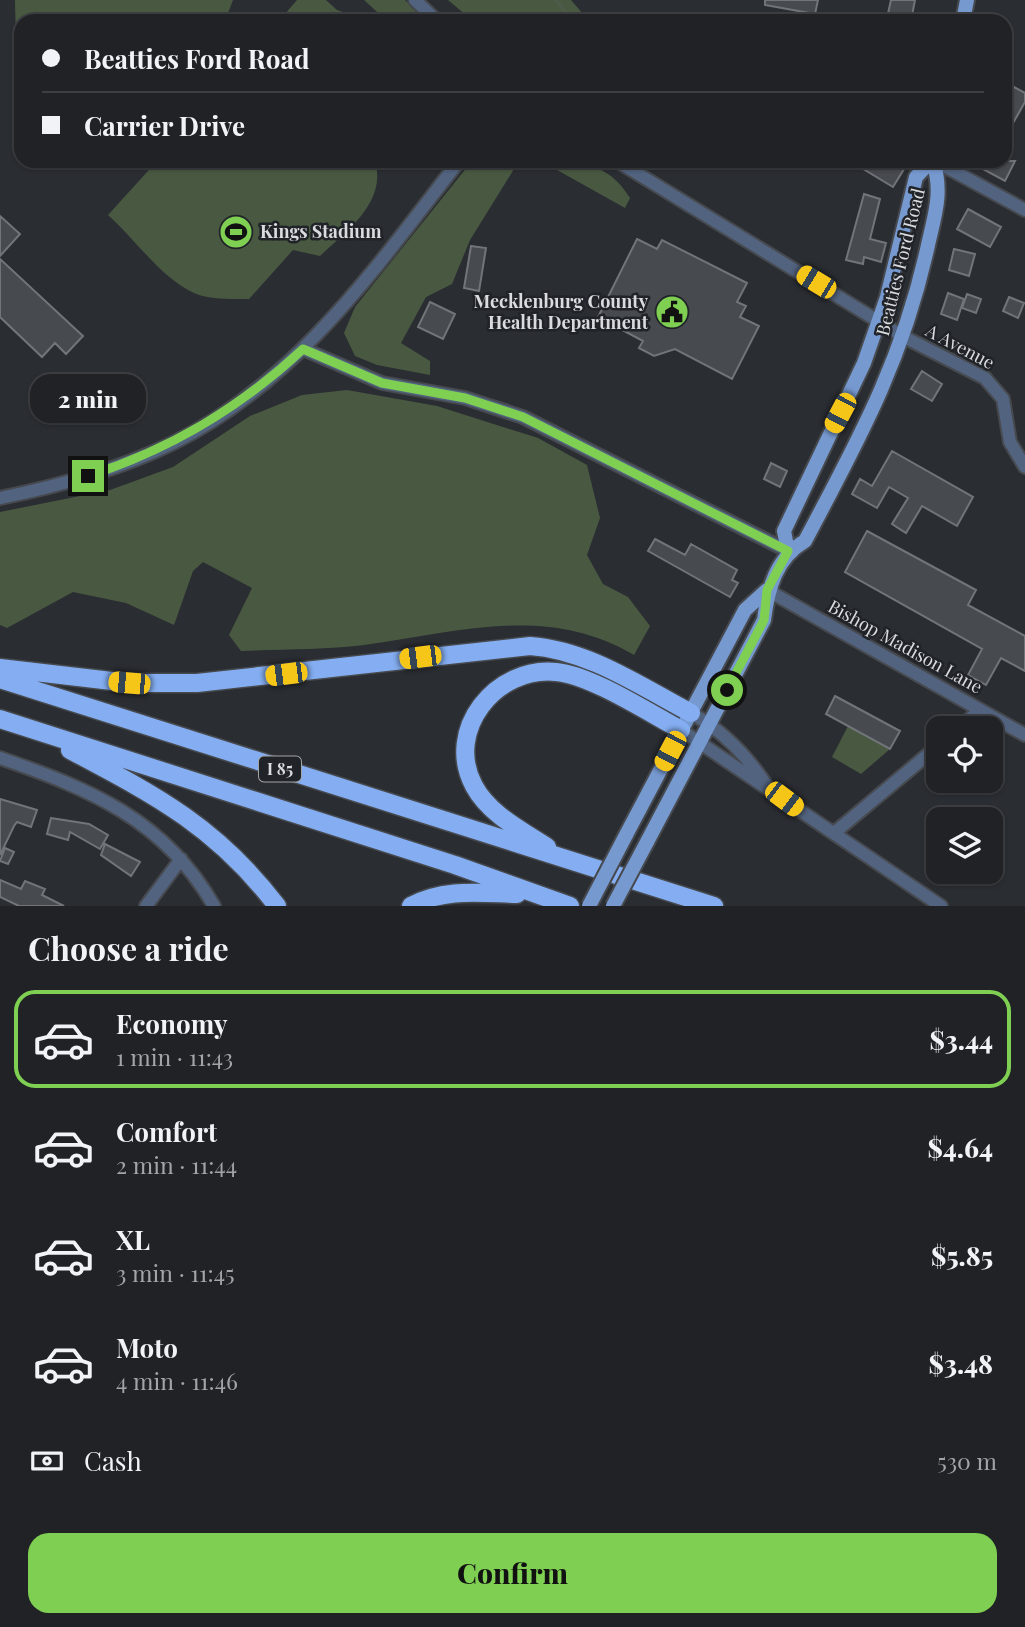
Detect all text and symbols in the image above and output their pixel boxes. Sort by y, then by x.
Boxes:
text: Beatties Ford Road [84,41,310,76]
text: Carrier Drive [84,108,245,143]
street label: Beatties Ford Road [870,185,930,338]
sports icon: Kings Stadium [217,213,255,251]
place label: Kings Stadium [260,219,382,243]
car [793,262,840,302]
place label: Mecklenburg County Health Department [474,289,649,334]
public building icon: Mecklenburg County Health Department [653,293,691,331]
street label: A Avenue [921,318,999,374]
callout: 2 min [30,374,146,424]
text: 2 min [58,383,118,414]
car [821,390,860,436]
route end [72,460,104,492]
street label: Bishop Madison Lane [824,594,987,698]
car [398,644,443,670]
car [264,661,309,687]
car [108,671,151,695]
route start [711,674,743,706]
map controls [926,716,1003,884]
button: locate [926,716,1003,793]
car [651,728,690,774]
road number: I 85 [259,756,301,782]
car [761,778,808,820]
button: layers [926,807,1003,884]
text: Choose a ride [28,926,229,969]
text: Economy [116,1006,227,1041]
icon: car [32,1008,95,1071]
text: $3.44 [929,1022,993,1057]
text: 1 min · 11:43 [116,1041,233,1072]
text: Comfort [116,1114,217,1149]
icon: car [32,1116,95,1179]
text: $4.64 [927,1130,993,1165]
text: 2 min · 11:44 [116,1149,237,1180]
text: XL [116,1222,150,1257]
icon: car [32,1224,95,1287]
text: $5.85 [931,1238,993,1273]
text: 3 min · 11:45 [116,1257,235,1288]
text: Moto [116,1330,178,1365]
icon: car [32,1332,95,1395]
text: $3.48 [929,1346,993,1381]
text: 4 min · 11:46 [116,1365,238,1396]
icon: cash [28,1442,66,1480]
text: Cash [84,1443,142,1478]
text: 530 m [937,1445,997,1476]
button: Confirm [28,1533,997,1613]

